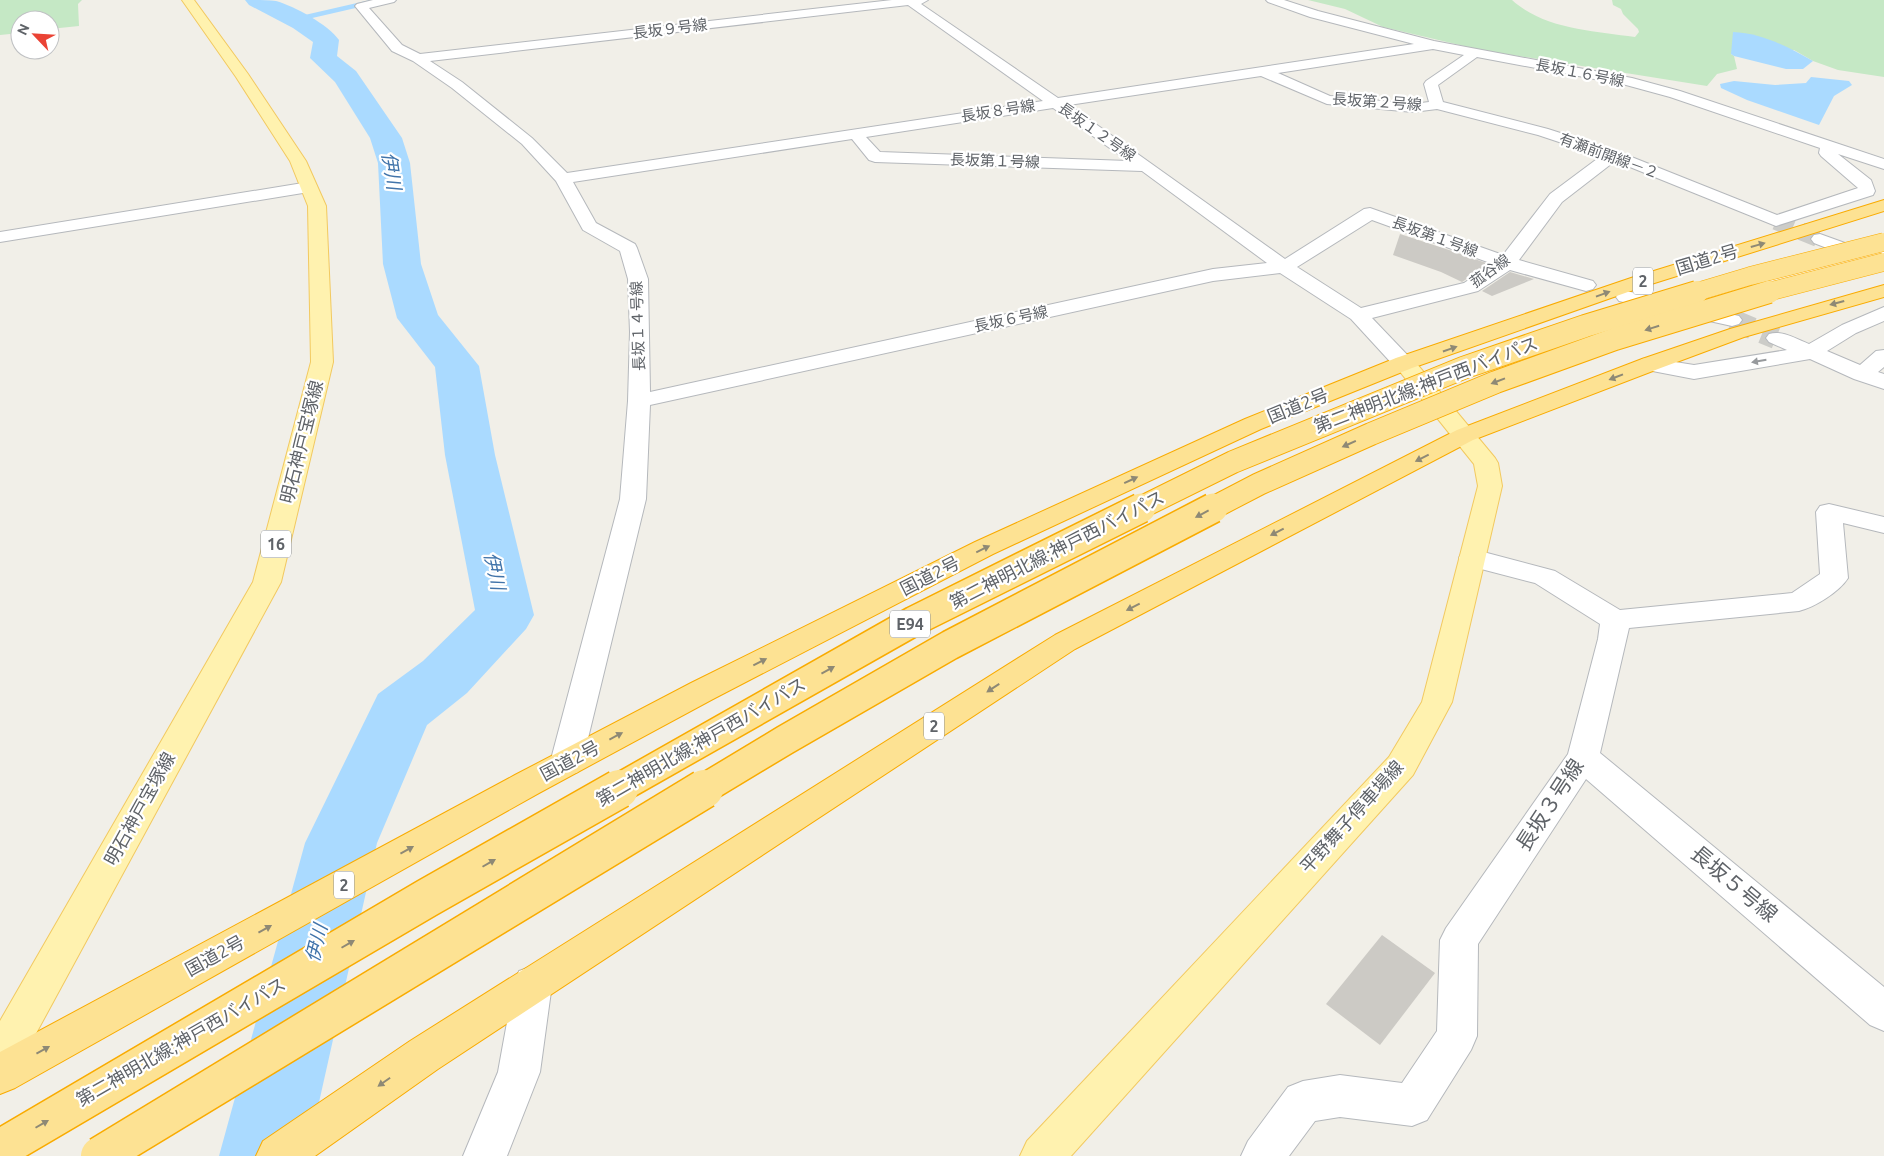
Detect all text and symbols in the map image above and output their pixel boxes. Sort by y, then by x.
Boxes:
north arrow [10,10,60,60]
street label: 長坂９号線 [632,15,708,42]
text: N [14,21,33,38]
street label: 長坂１６号線 [1534,56,1626,89]
street label: 長坂第２号線 [1332,90,1423,113]
street label: 長坂８号線 [960,96,1036,125]
street label: 長坂１２号線 [1056,99,1139,164]
street label: 有瀬前開線－２ [1557,130,1661,181]
street label: 長坂第１号線 [950,150,1040,171]
water label: 伊川 [378,151,406,193]
street label: 長坂第１号線 [1390,213,1480,260]
street label: 国道2号 [1673,240,1740,278]
one-way arrow [1751,240,1766,248]
street label: 菰谷線 [1467,250,1513,291]
road number: 2 [1633,268,1653,294]
street label: 長坂１４号線 [627,281,648,371]
one-way arrow [1596,290,1611,297]
one-way arrow [1829,300,1844,308]
street label: 長坂６号線 [972,302,1049,335]
one-way arrow [1644,324,1659,332]
street label: 第二神明北線;神戸西バイパス [1311,332,1540,436]
one-way arrow [1443,345,1458,352]
one-way arrow [1750,358,1766,366]
one-way arrow [1609,374,1624,381]
street label: 明石神戸宝塚線 [276,378,326,505]
one-way arrow [1491,378,1506,385]
street label: 国道2号 [1264,384,1331,426]
one-way arrow [1342,440,1356,448]
one-way arrow [1414,454,1429,462]
one-way arrow [1124,476,1138,484]
street label: 第二神明北線;神戸西バイパス [946,486,1167,612]
one-way arrow [1195,510,1209,518]
one-way arrow [1270,528,1284,536]
road number: 16 [261,530,291,558]
one-way arrow [976,545,991,553]
water label: 伊川 [480,550,510,594]
street label: 国道2号 [896,552,963,599]
one-way arrow [1126,603,1140,611]
road number: E94 [890,610,930,638]
one-way arrow [753,658,767,666]
one-way arrow [820,666,835,674]
street label: 第二神明北線;神戸西バイパス [592,673,809,809]
one-way arrow [986,684,999,693]
road number: 2 [924,712,944,739]
one-way arrow [609,732,623,741]
street label: 国道2号 [537,736,603,784]
street label: 明石神戸宝塚線 [100,749,178,868]
street label: 長坂３号線 [1511,754,1588,855]
street label: 平野舞子停車場線 [1296,756,1407,877]
street label: 長坂５号線 [1687,840,1783,926]
one-way arrow [400,846,415,854]
one-way arrow [482,858,495,867]
road number: 2 [334,872,354,898]
water label: 伊川 [301,920,332,964]
one-way arrow [258,925,272,933]
street label: 国道2号 [182,931,247,979]
one-way arrow [342,940,355,949]
street label: 第二神明北線;神戸西バイパス [72,973,289,1109]
one-way arrow [36,1046,50,1055]
one-way arrow [377,1077,391,1087]
one-way arrow [35,1120,49,1128]

